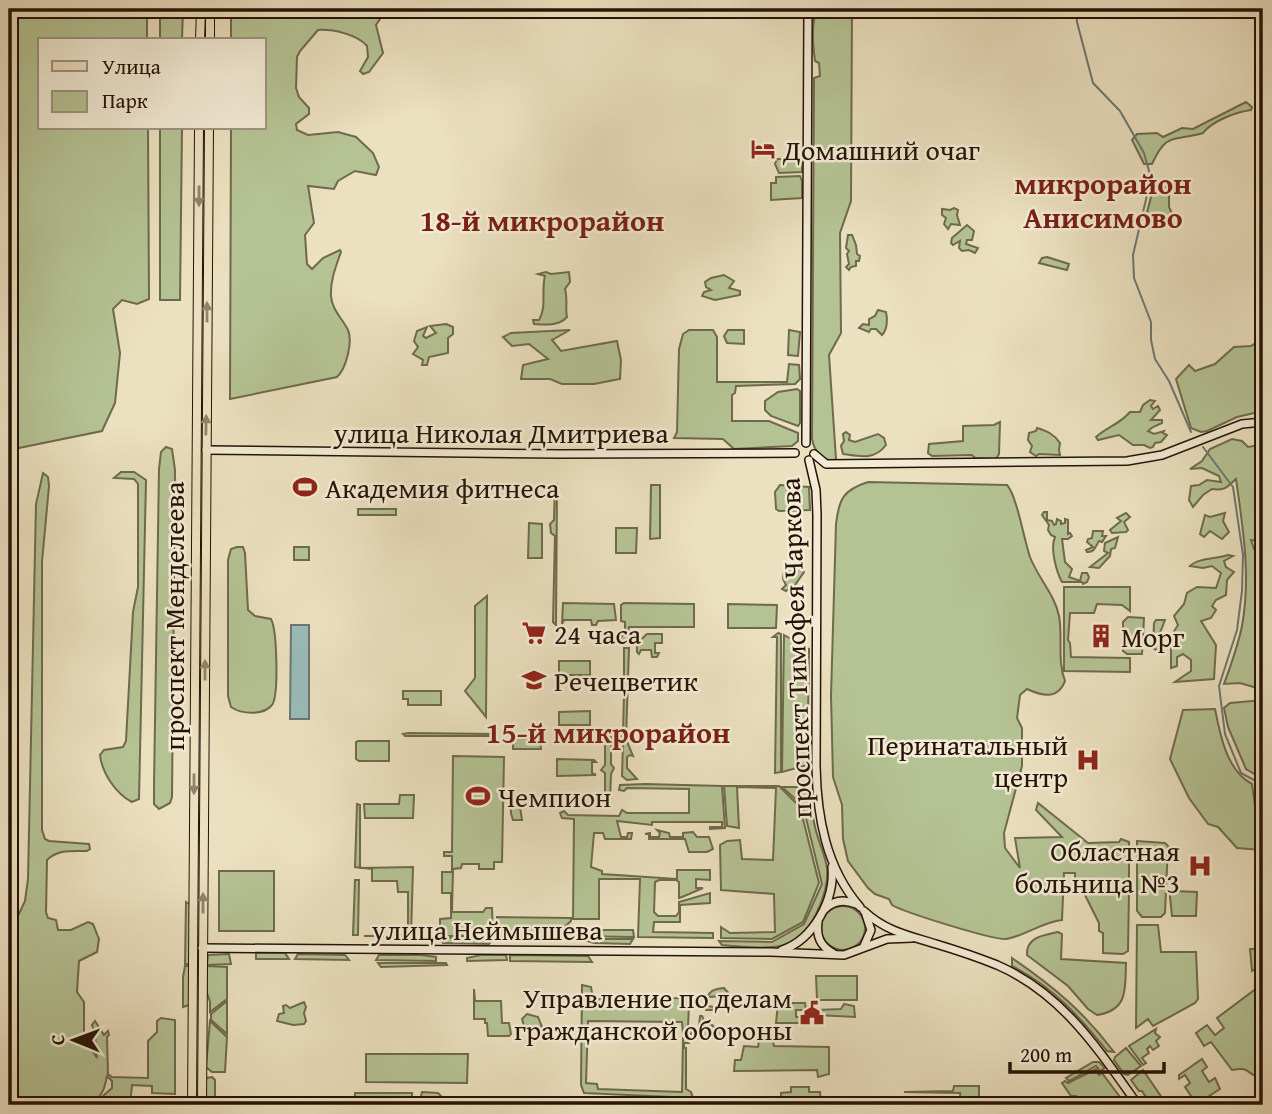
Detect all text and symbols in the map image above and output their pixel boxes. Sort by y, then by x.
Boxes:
legend [38,38,266,130]
text: Улица [102,51,161,82]
text: Парк [102,85,148,116]
place label: Домашний очаг [782,129,980,170]
hotel icon: Домашний очаг [749,135,777,163]
district label: микрорайон Анисимово [1014,161,1192,239]
one-way arrow [193,185,205,207]
district label: 18-й микрорайон [420,198,664,242]
one-way arrow [201,301,213,323]
street label: улица Николая Дмитриева [333,412,669,453]
one-way arrow [200,414,212,436]
place label: Академия фитнеса [325,467,560,508]
sports icon: Академия фитнеса [291,473,319,501]
street label: проспект Тимофея Чаркова [769,476,821,819]
street label: проспект Менделеева [153,481,194,751]
place label: 24 часа [554,613,642,654]
place label: Морг [1121,616,1184,657]
supermarket icon: 24 часа [520,619,548,647]
building icon: Морг [1087,622,1115,650]
one-way arrow [199,659,210,681]
place label: Речецветик [554,660,698,701]
school or university icon: Речецветик [520,666,548,694]
district label: 15-й микрорайон [486,710,730,754]
place label: Перинатальный центр [868,724,1068,797]
hospital icon: Перинатальный центр [1074,746,1102,774]
one-way arrow [188,773,200,795]
place label: Чемпион [498,776,611,817]
sports icon: Чемпион [464,782,492,810]
place label: Областная больница №3 [1015,830,1180,903]
hospital icon: Областная больница №3 [1186,852,1214,880]
one-way arrow [197,892,209,914]
street label: улица Неймышева [370,909,603,950]
place label: Управление по делам гражданской обороны [514,977,792,1050]
public building icon: Управление по делам гражданской обороны [798,999,826,1027]
north arrow [38,1006,108,1076]
scale bar [1010,1030,1164,1074]
text: С [43,1034,71,1045]
text: 200 m [1020,1039,1072,1070]

